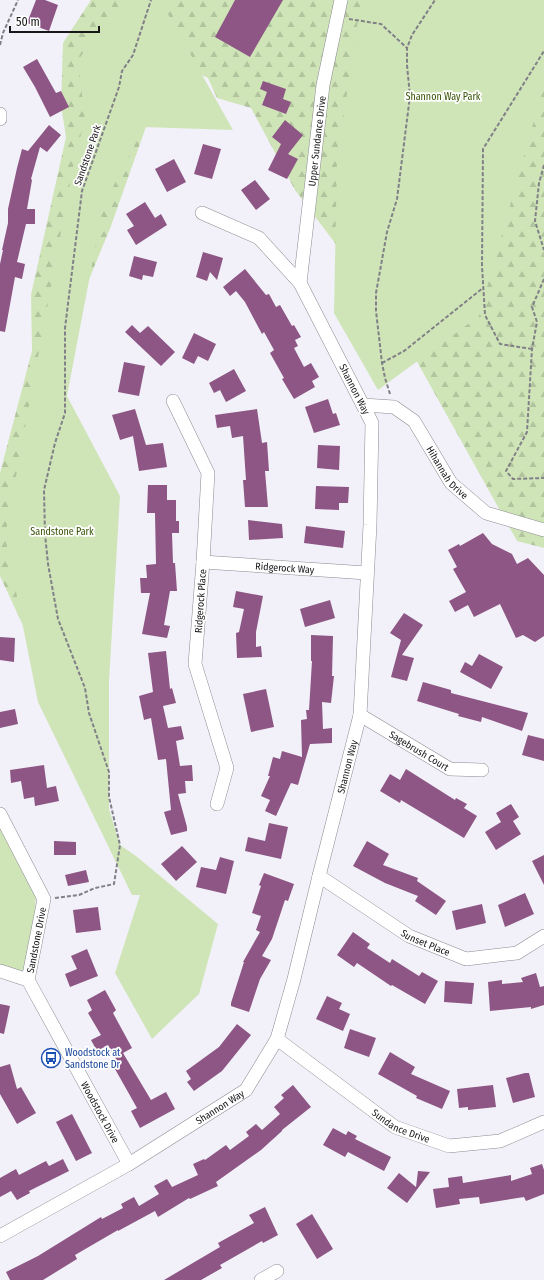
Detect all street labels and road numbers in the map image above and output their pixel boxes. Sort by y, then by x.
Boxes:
street label: Upper Sundance Drive [306,95,329,187]
street label: Sandstone Park [72,123,104,187]
street label: Shannon Way [336,362,372,417]
street label: Hihannah Drive [423,444,470,502]
street label: Ridgerock Way [255,561,315,576]
street label: Ridgerock Place [193,569,209,634]
street label: Sagebrush Court [387,729,451,774]
street label: Shannon Way [335,738,361,795]
street label: Sandstone Drive [25,906,49,974]
street label: Sunset Place [398,927,452,959]
street label: Woodstock Drive [78,1080,121,1145]
street label: Shannon Way [194,1087,247,1127]
street label: Sundance Drive [369,1107,431,1146]

